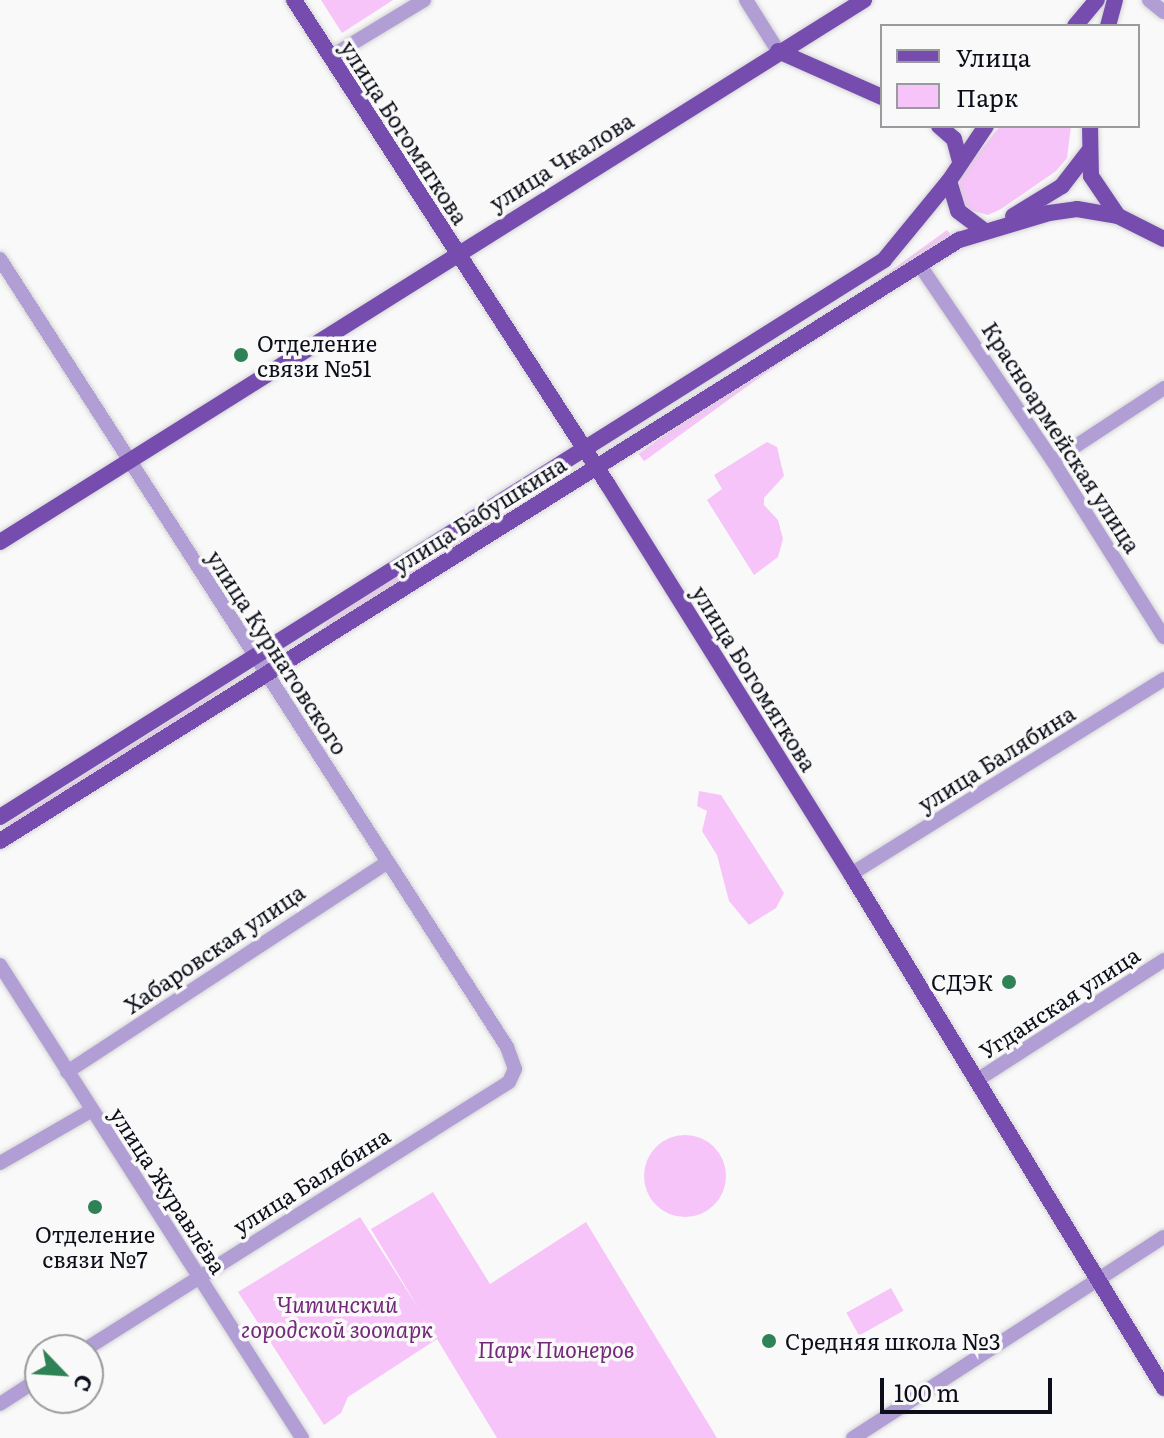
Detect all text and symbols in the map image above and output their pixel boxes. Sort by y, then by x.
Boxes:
legend [880,24,1140,128]
street label: улица Богомягкова [336,35,474,229]
text: Улица [956,39,1031,74]
text: Парк [956,79,1018,114]
street label: улица Чкалова [484,106,638,216]
street label: Красноармейская улица [977,317,1147,557]
place label: Отделение связи №51 [257,329,377,380]
marker: Отделение связи №51 [232,346,250,364]
street label: улица Бабушкина [387,450,571,578]
street label: улица Курнатовского [202,545,354,759]
street label: улица Богомягкова [687,580,823,776]
street label: улица Балябина [913,699,1079,817]
street label: Хабаровская улица [119,878,309,1018]
street label: Угданская улица [974,940,1144,1064]
place label: СДЭК [931,969,993,995]
marker: СДЭК [1000,973,1018,991]
street label: улица Журавлёва [105,1102,233,1278]
street label: улица Балябина [228,1121,394,1239]
marker: Отделение связи №7 [86,1198,104,1216]
place label: Отделение связи №7 [35,1220,155,1272]
park label: Читинский городской зоопарк [241,1290,433,1342]
place label: Средняя школа №3 [785,1328,1001,1354]
marker: Средняя школа №3 [760,1332,778,1350]
north arrow [24,1334,104,1414]
park label: Парк Пионеров [478,1336,634,1362]
scale bar [884,1362,1056,1412]
text: С [66,1369,103,1398]
text: 100 m [894,1374,960,1409]

